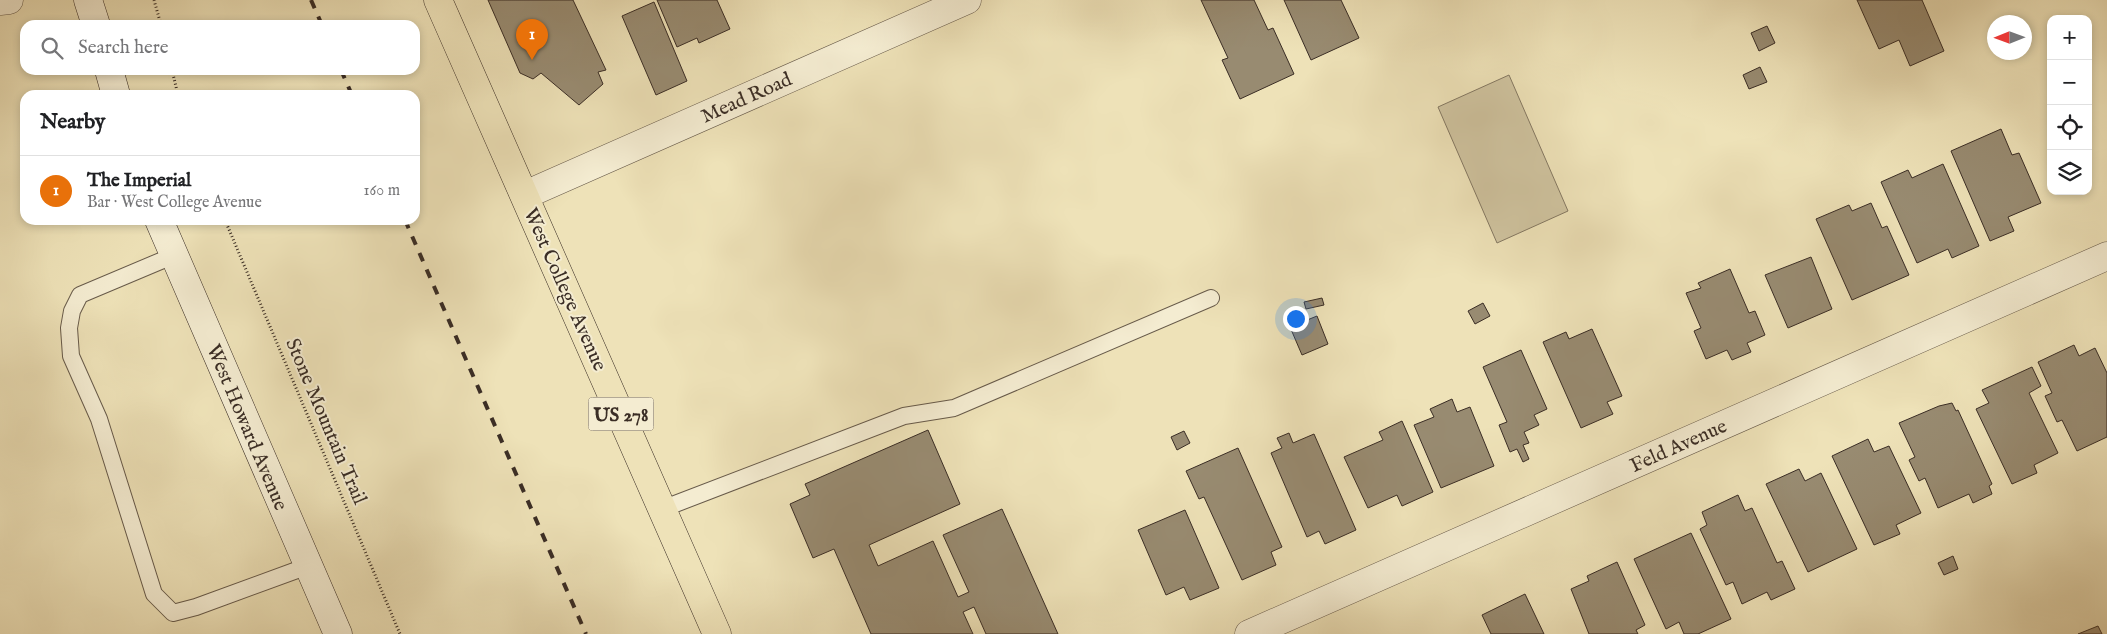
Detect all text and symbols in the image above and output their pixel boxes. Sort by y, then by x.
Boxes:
north arrow [1987,15,2032,60]
map controls [2047,15,2092,195]
button: + [2047,15,2092,60]
pin: 1 [516,19,548,60]
search box [20,20,420,75]
icon: search [38,34,66,62]
text: Search here [78,36,169,60]
button: − [2047,60,2092,105]
street label: Mead Road [697,67,796,129]
button: locate [2047,105,2092,150]
text: Nearby [40,109,105,136]
button: layers [2047,150,2092,195]
text: The Imperial [87,169,191,193]
text: 1 [53,181,59,201]
text: 160 m [364,181,400,201]
text: Bar · West College Avenue [87,193,262,213]
street label: West College Avenue [517,204,612,375]
your location [1283,306,1309,332]
street label: Stone Mountain Trail [279,335,372,509]
street label: West Howard Avenue [200,341,293,514]
road number: US 278 [588,398,654,430]
street label: Feld Avenue [1626,414,1731,479]

